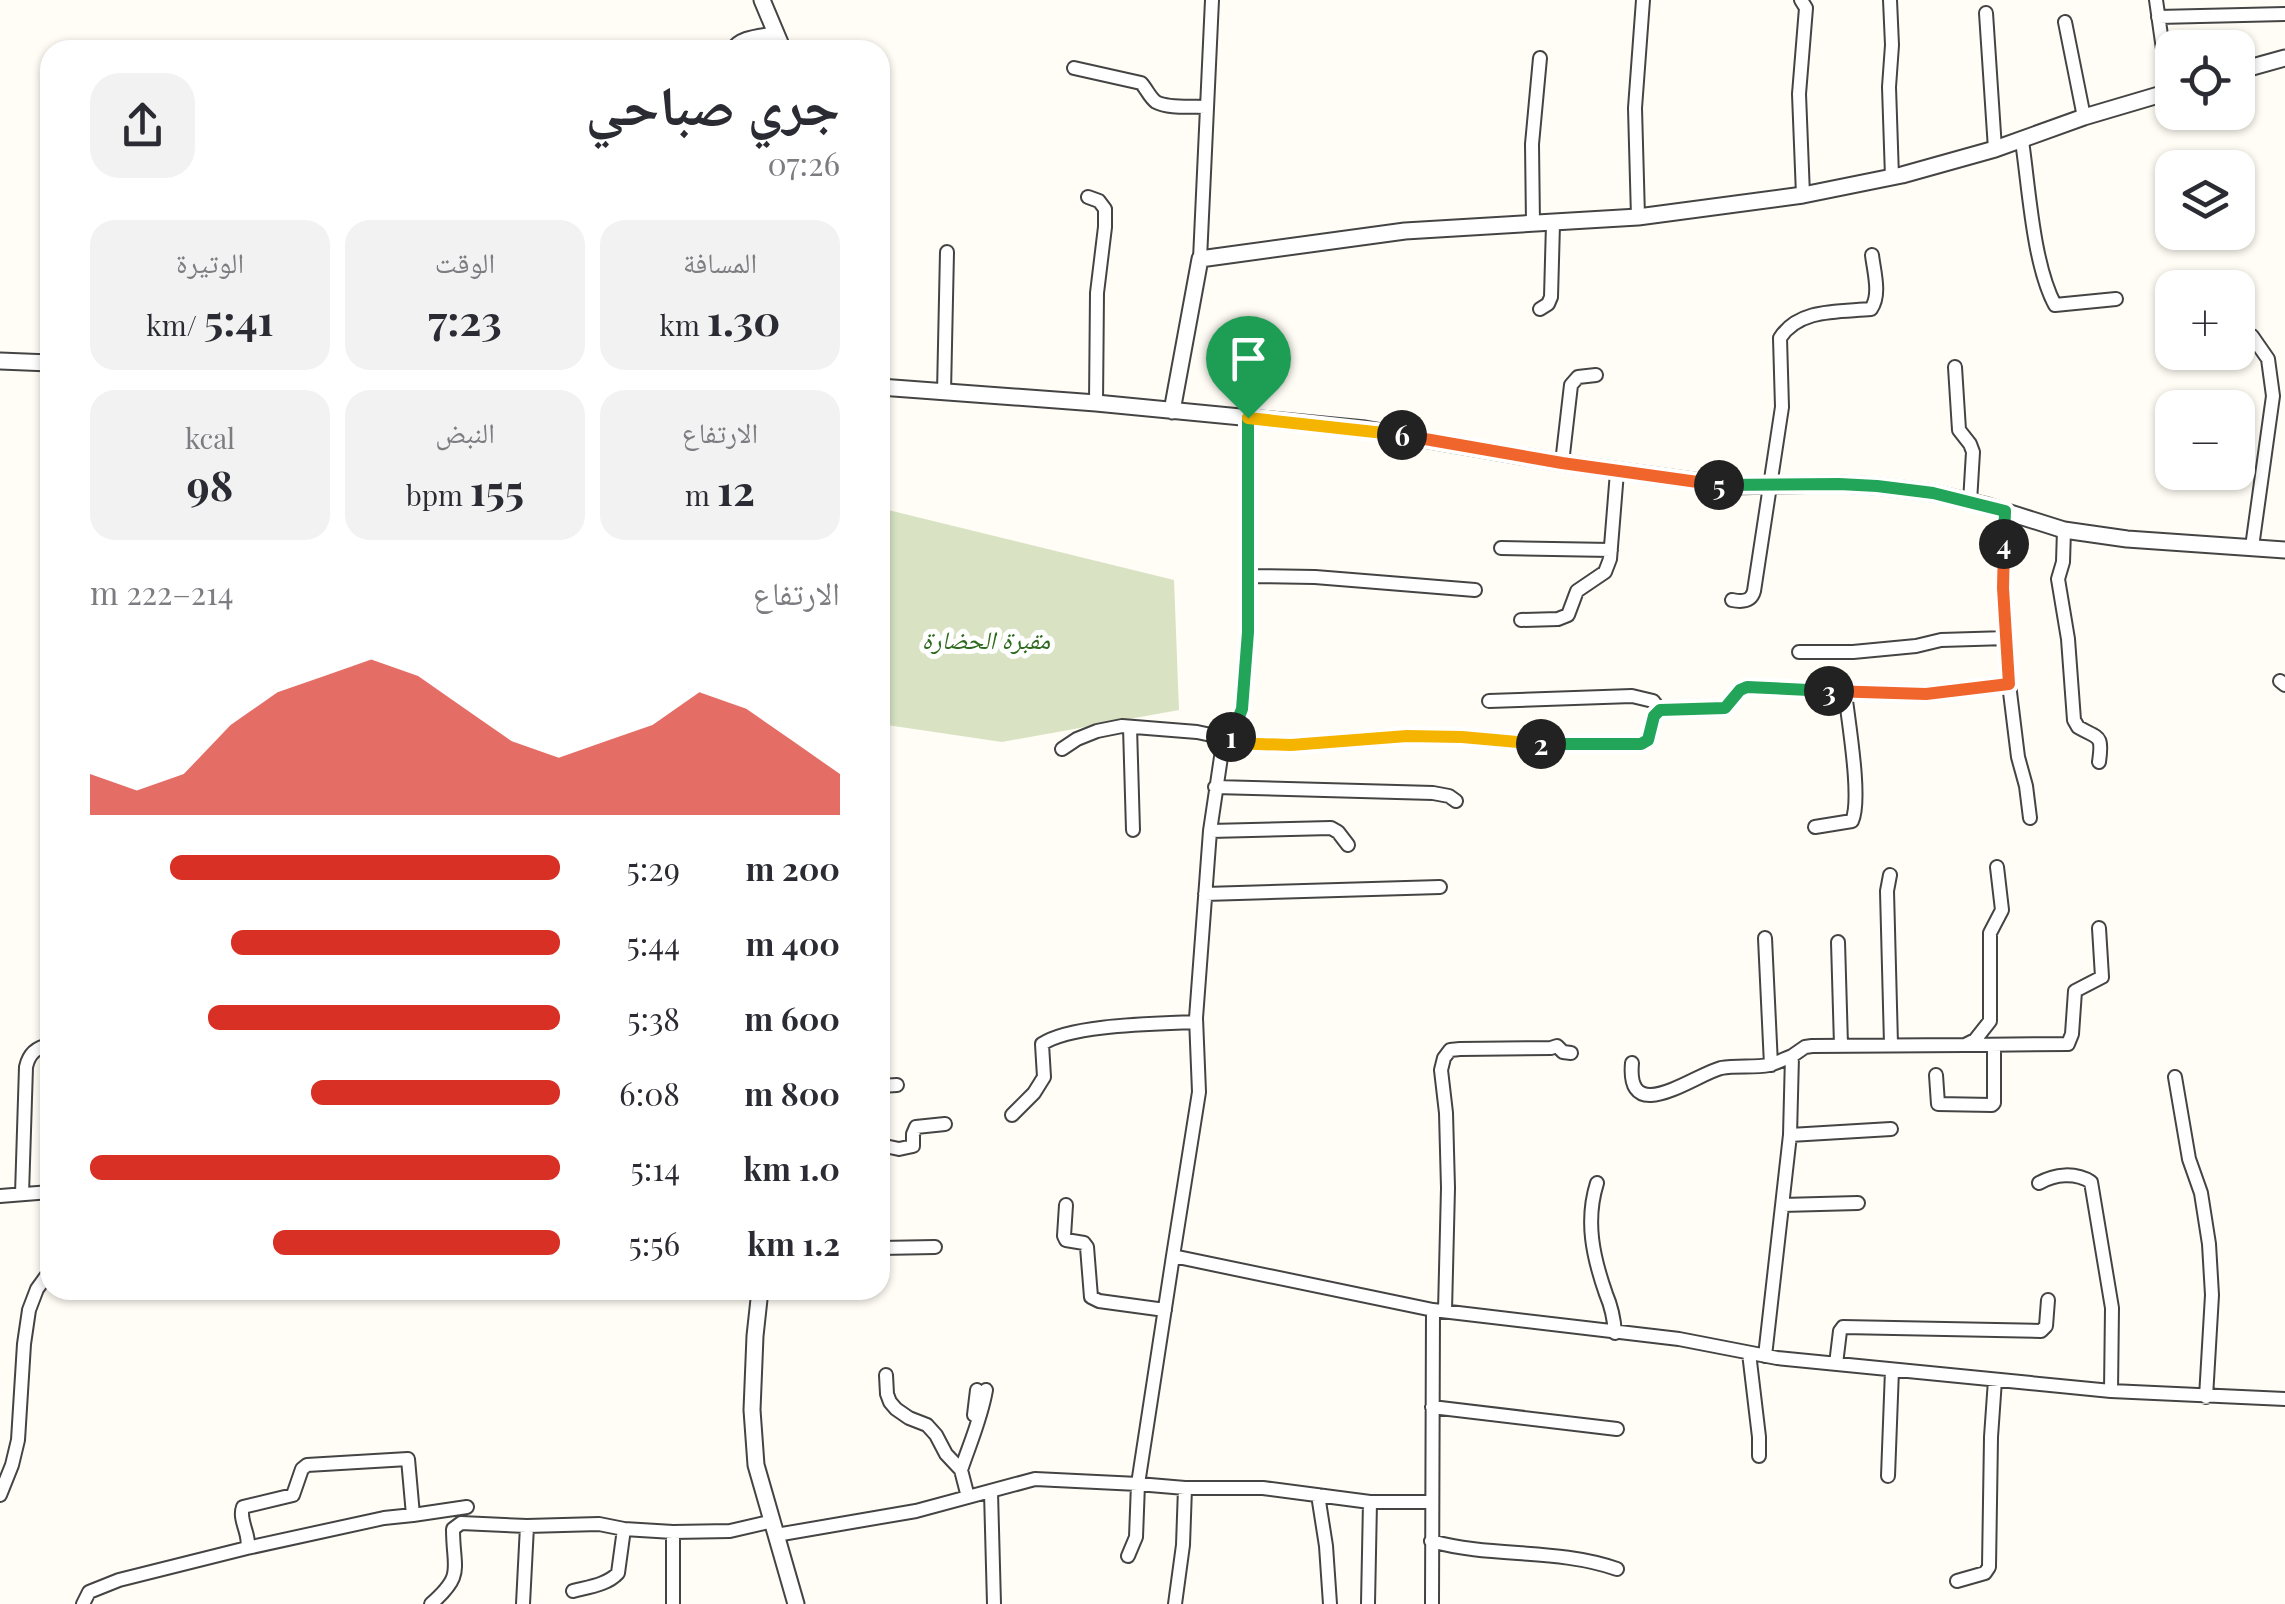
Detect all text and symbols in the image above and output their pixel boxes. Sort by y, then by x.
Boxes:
map controls [2155,30,2255,490]
button: locate [2155,30,2255,130]
text: جري صباحي [586,66,840,140]
button: share [90,73,195,178]
text: 07:26 [767,141,840,184]
button: layers [2155,150,2255,250]
text: الوتيرة [176,243,244,280]
text: الوقت [435,243,495,280]
text: المسافة [683,243,757,280]
button: + [2155,270,2255,370]
text: 5:41 [204,291,274,347]
text: 7:23 [428,291,502,347]
text: 1.30 [707,291,780,347]
text: /km [146,306,204,343]
text: km [660,306,707,343]
pin [1206,316,1291,419]
icon: arrive [1221,331,1276,386]
button: − [2155,390,2255,490]
pin: 6 [1377,410,1427,460]
text: النبض [435,413,495,450]
text: الارتفاع [682,413,758,450]
text: 6 [1394,416,1410,453]
text: kcal [185,419,235,456]
text: 98 [187,456,233,512]
pin: 5 [1694,460,1744,510]
text: 155 [470,461,524,517]
text: 12 [717,461,755,517]
text: 5 [1713,466,1725,503]
text: bpm [406,476,470,513]
text: m [685,476,717,513]
pin: 4 [1979,519,2029,569]
text: 4 [1997,525,2011,562]
text: 214–222 m [90,570,234,613]
text: الارتفاع [753,570,840,613]
park label: مقبرة الحضارة [922,622,1051,655]
pin: 3 [1804,666,1854,716]
text: 3 [1822,672,1836,709]
pin: 1 [1206,712,1256,762]
text: 1 [1226,718,1236,755]
pin: 2 [1516,719,1566,769]
text: 2 [1534,725,1548,762]
text: 5:29 [627,846,680,889]
text: 200 m [746,846,840,889]
text: 5:44 [627,921,680,964]
text: 400 m [745,921,840,964]
text: 5:38 [627,996,680,1039]
text: 600 m [744,996,840,1039]
text: 6:08 [619,1071,680,1114]
text: 800 m [744,1071,840,1114]
text: 5:14 [631,1146,680,1189]
text: 1.0 km [743,1146,840,1189]
text: 5:56 [628,1221,680,1264]
text: 1.2 km [747,1221,840,1264]

